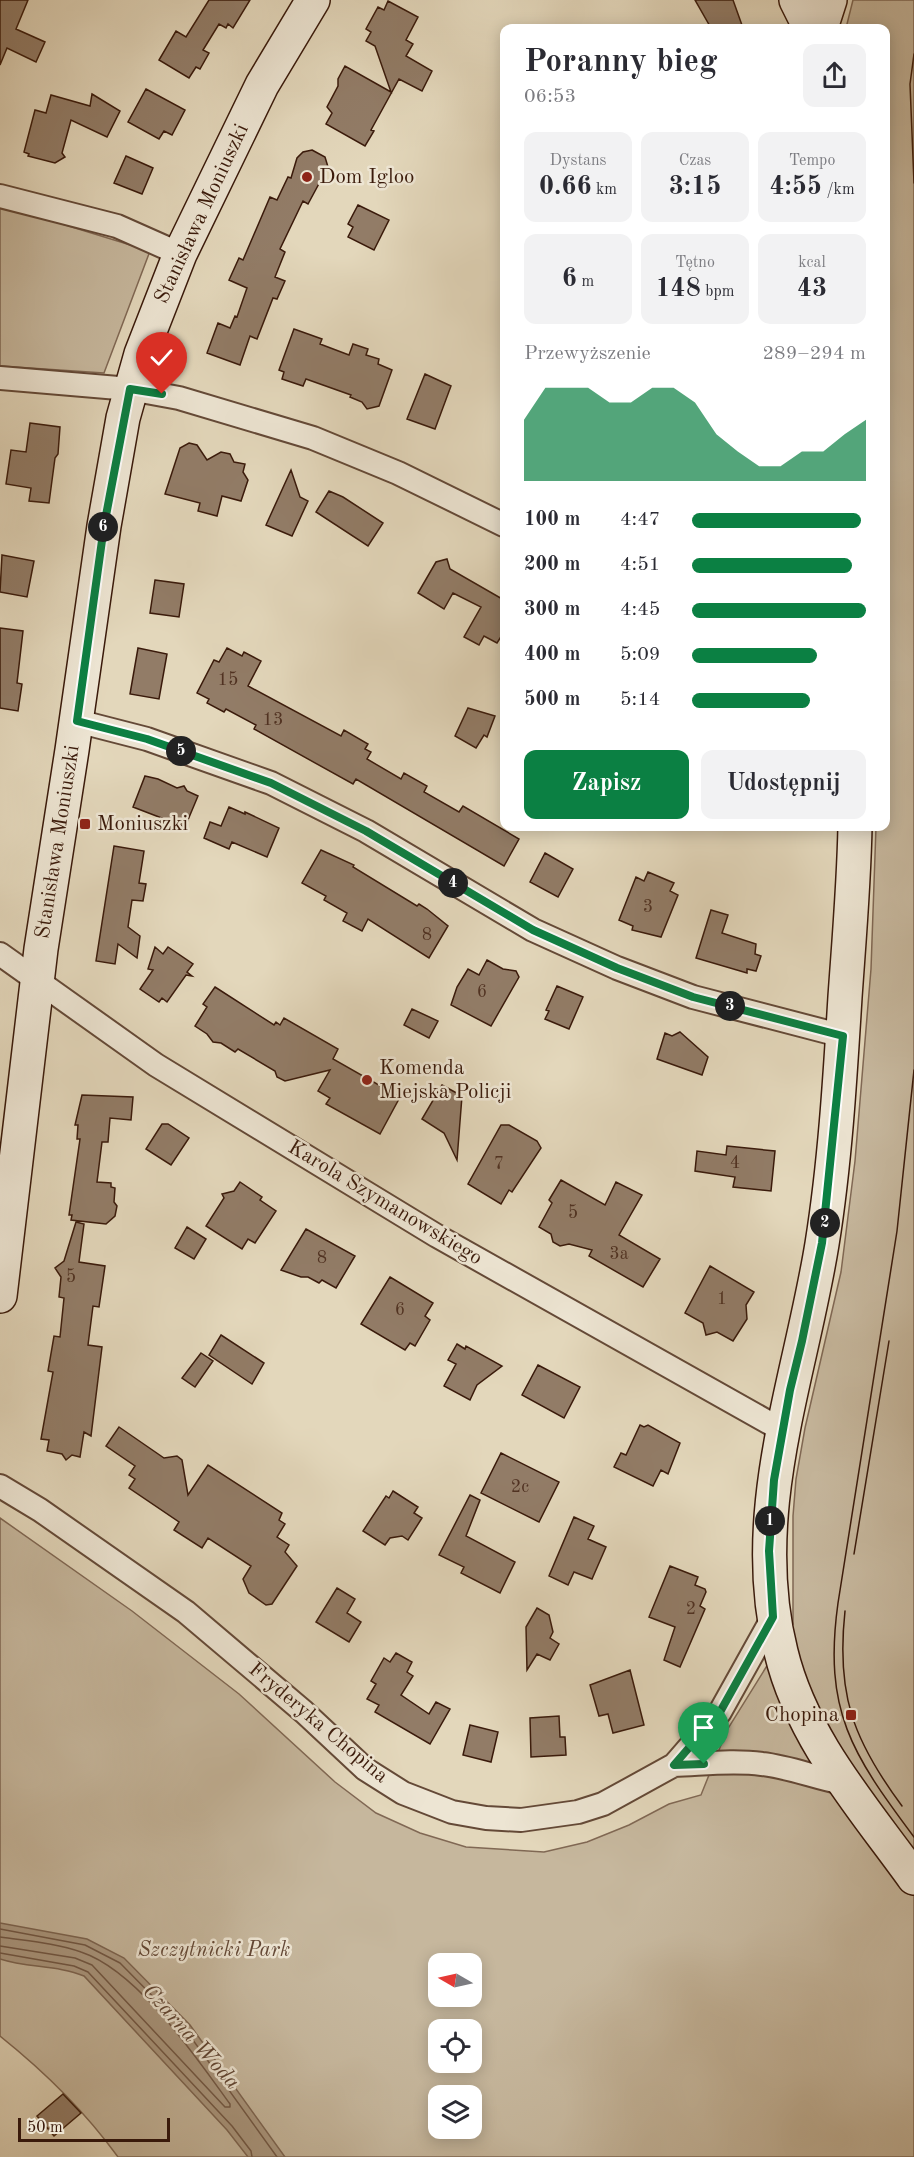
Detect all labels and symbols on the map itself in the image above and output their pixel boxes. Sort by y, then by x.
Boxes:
street label: Stanisława Moniuszki [151,121,253,307]
place label: Dom Igloo [319,167,414,188]
marker: Dom Igloo [300,170,314,184]
pin [136,332,187,394]
pin: 6 [88,512,118,542]
house number: 15 [218,671,238,689]
house number: 13 [263,711,283,729]
pin: 5 [166,736,196,766]
street label: Stanisława Moniuszki [32,744,84,940]
place label: Moniuszki [97,814,188,835]
marker: Moniuszki [78,817,92,831]
pin: 4 [438,868,468,898]
house number: 3 [643,898,653,916]
house number: 8 [422,926,432,944]
house number: 6 [477,983,487,1001]
pin: 3 [715,991,745,1021]
place label: Komenda Miejska Policji [379,1058,511,1103]
marker: Komenda Miejska Policji [360,1073,374,1087]
street label: Karola Szymanowskiego [284,1137,486,1269]
house number: 4 [730,1154,740,1172]
house number: 7 [494,1155,504,1173]
house number: 5 [568,1204,578,1222]
pin: 2 [810,1208,840,1238]
house number: 3a [609,1245,629,1263]
house number: 8 [317,1249,327,1267]
house number: 5 [66,1268,76,1286]
house number: 1 [717,1290,727,1308]
house number: 6 [395,1301,405,1319]
house number: 2c [511,1478,529,1496]
pin: 1 [755,1506,785,1536]
house number: 2 [686,1600,696,1618]
street label: Fryderyka Chopina [244,1659,392,1787]
pin [678,1702,729,1764]
place label: Chopina [765,1705,839,1726]
marker: Chopina [844,1708,858,1722]
park label: Szczytnicki Park [138,1940,290,1961]
north arrow [428,1953,482,2007]
water label: Czarna Woda [138,1980,244,2094]
scale bar [18,2115,170,2142]

